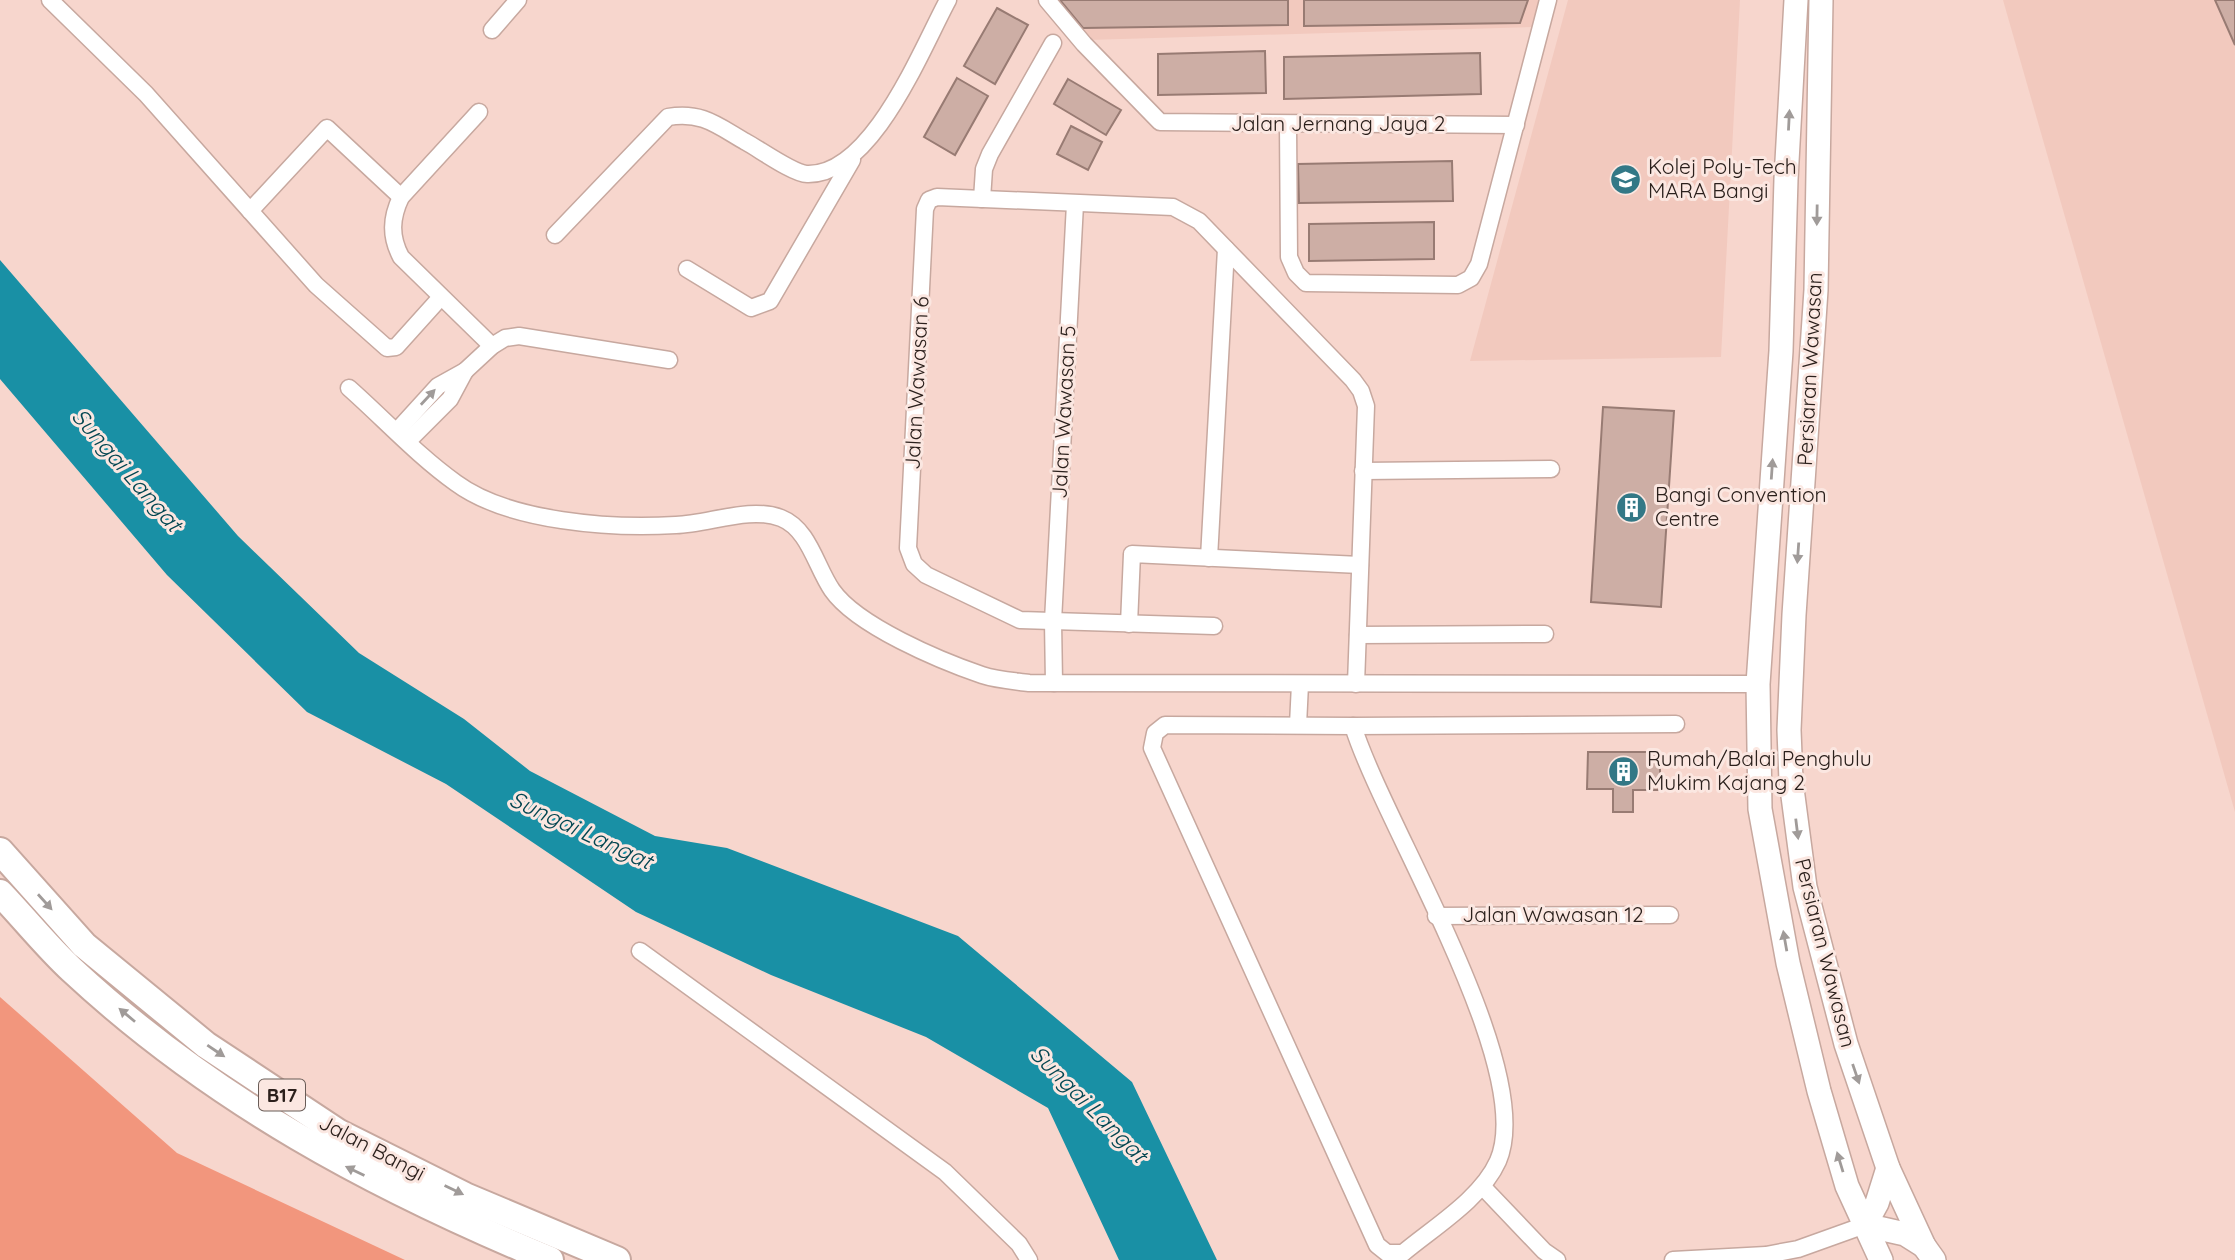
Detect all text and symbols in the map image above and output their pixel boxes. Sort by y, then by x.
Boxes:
one-way arrow [1784,108,1795,130]
street label: Jalan Jernang Jaya 2 [1231,110,1445,136]
place label: Kolej Poly-Tech MARA Bangi [1648,153,1797,203]
school or university icon: Kolej Poly-Tech MARA Bangi [1608,162,1642,196]
one-way arrow [1811,204,1823,226]
street label: Persiaran Wawasan [1791,271,1827,466]
street label: Jalan Wawasan 6 [898,296,934,470]
street label: Jalan Wawasan 5 [1045,325,1081,499]
one-way arrow [420,388,436,406]
water label: Sungai Langat [66,402,190,539]
one-way arrow [1767,458,1778,480]
place label: Bangi Convention Centre [1655,481,1827,531]
building icon: Bangi Convention Centre [1615,490,1649,524]
one-way arrow [1792,543,1803,565]
place label: Rumah/Balai Penghulu Mukim Kajang 2 [1647,745,1872,795]
building icon: Rumah/Balai Penghulu Mukim Kajang 2 [1607,754,1641,788]
water label: Sungai Langat [505,784,659,876]
one-way arrow [1792,818,1803,840]
street label: Persiaran Wawasan [1790,856,1862,1050]
one-way arrow [37,893,53,910]
street label: Jalan Wawasan 12 [1462,901,1644,927]
one-way arrow [1779,930,1790,952]
one-way arrow [118,1008,136,1023]
water label: Sungai Langat [1025,1039,1156,1170]
one-way arrow [206,1045,226,1058]
one-way arrow [1851,1063,1862,1084]
road number: B17 [259,1079,305,1110]
street label: Jalan Bangi [315,1108,430,1186]
one-way arrow [1835,1151,1845,1172]
one-way arrow [345,1165,365,1176]
one-way arrow [444,1185,464,1196]

